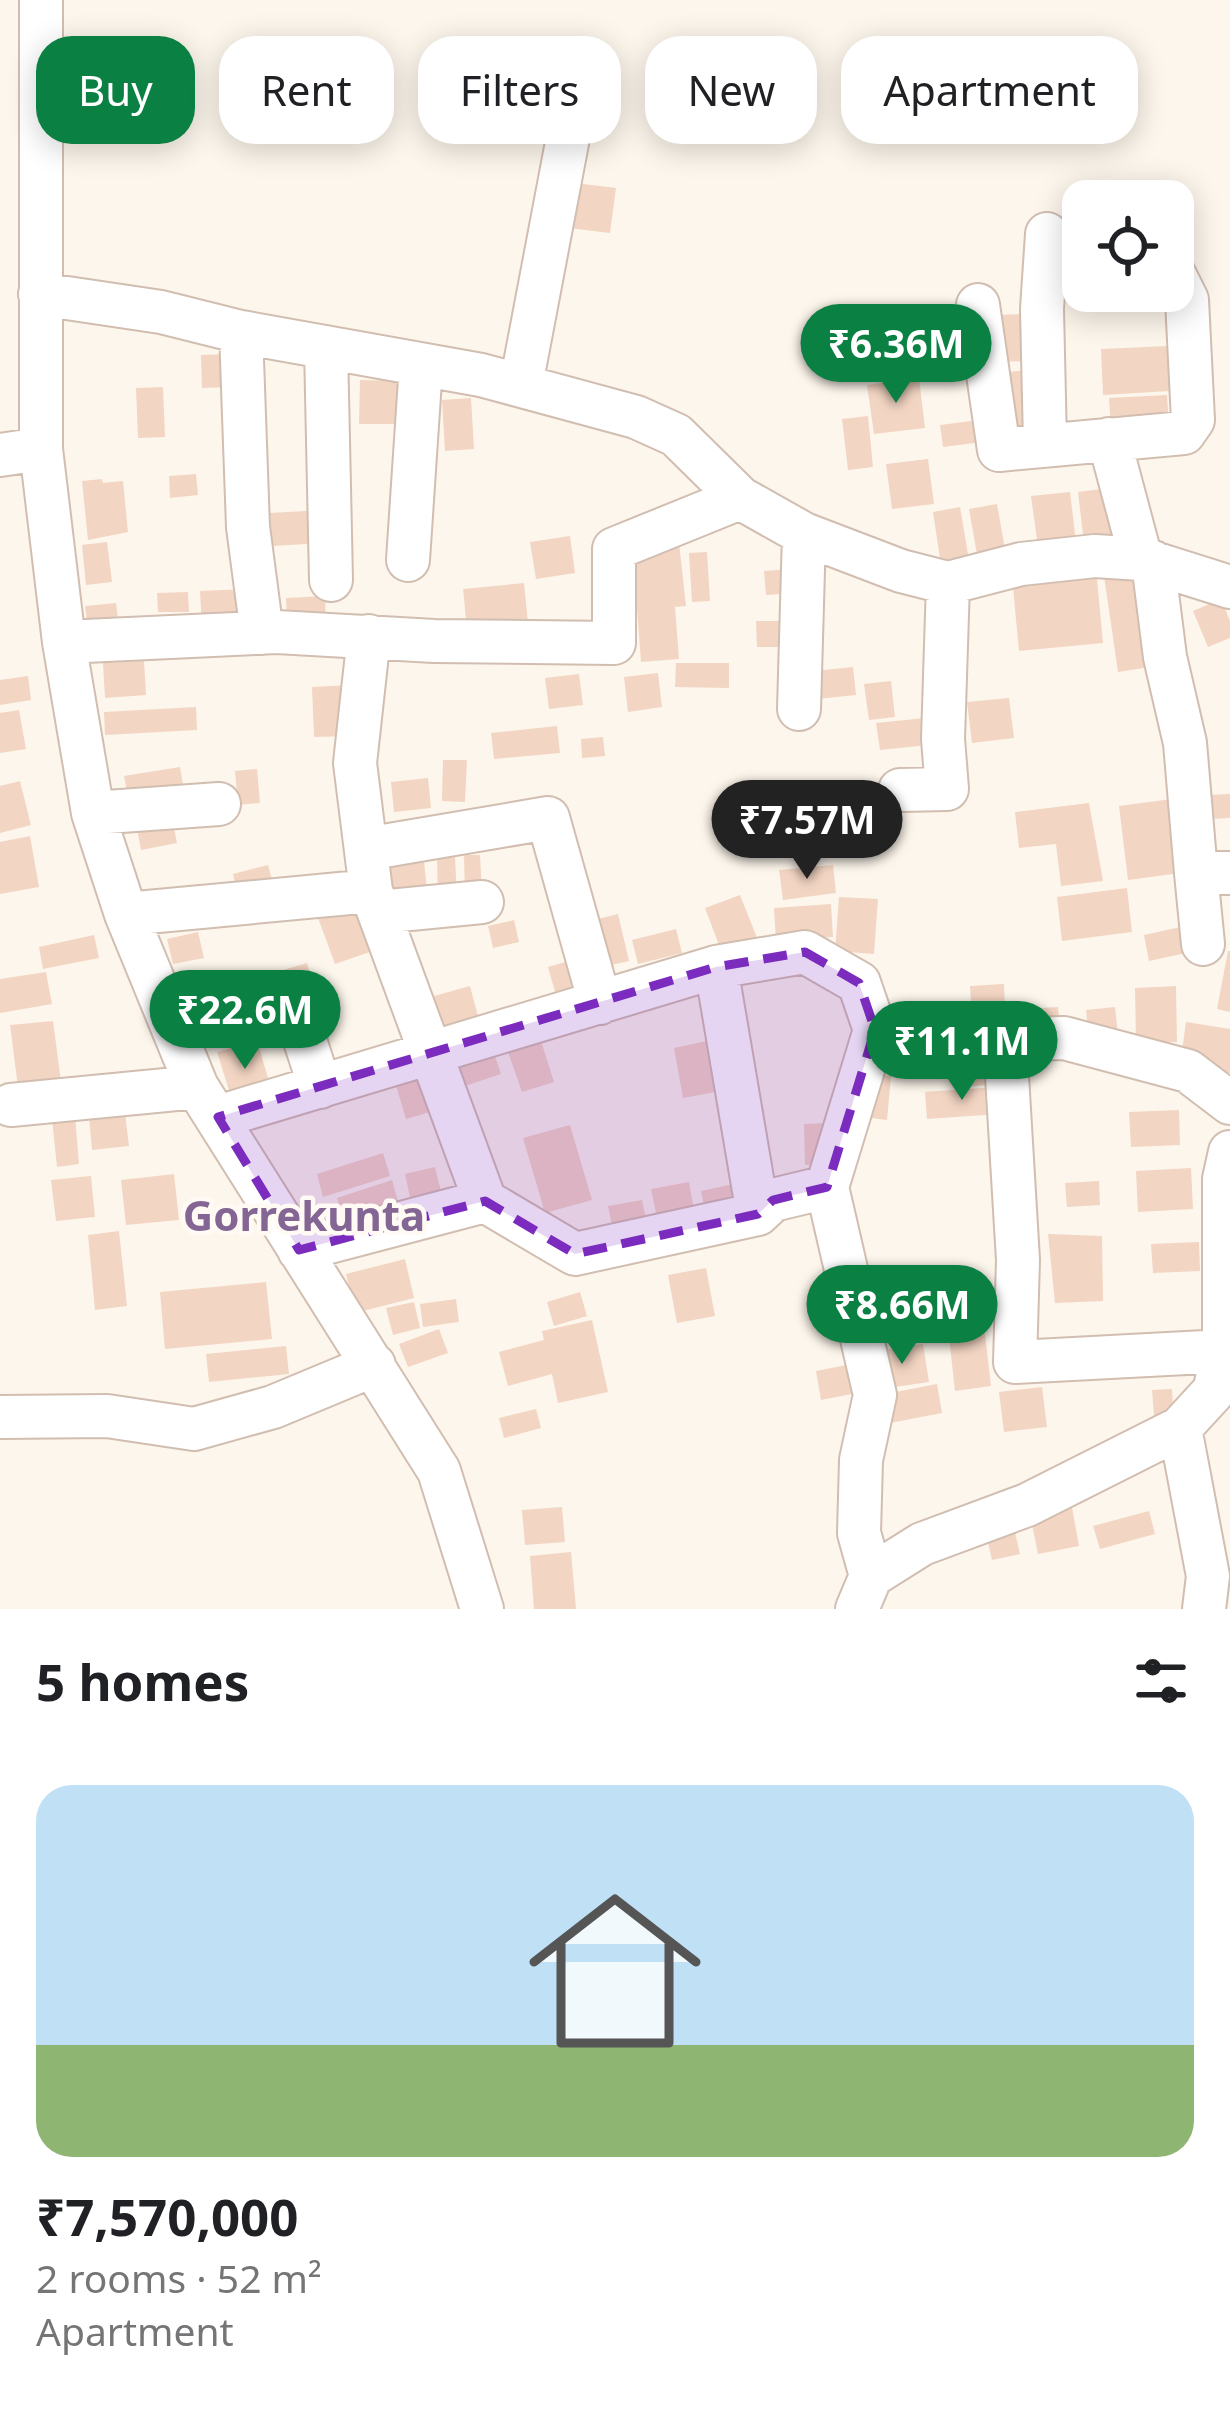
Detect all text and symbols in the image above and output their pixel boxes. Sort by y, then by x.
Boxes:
chip: Buy [36,36,195,144]
chip: Rent [219,36,394,144]
chip: Filters [418,36,621,144]
chip: New [645,36,817,144]
chip: Apartment [841,36,1138,144]
map controls [1062,180,1194,312]
button: locate [1062,180,1194,312]
pin: ₹6.36M [798,304,994,406]
text: ₹6.36M [828,316,964,369]
pin: ₹7.57M [709,780,905,882]
text: ₹7.57M [739,792,875,845]
pin: ₹22.6M [147,970,343,1072]
text: ₹22.6M [177,982,313,1035]
pin: ₹11.1M [864,1001,1060,1103]
text: ₹11.1M [894,1013,1030,1066]
district label: Gorrekunta [183,1186,425,1243]
pin: ₹8.66M [804,1265,1000,1367]
text: ₹8.66M [834,1277,970,1330]
text: 5 homes [36,1646,249,1716]
icon: filters [1128,1648,1194,1714]
icon: home [507,1863,723,2079]
text: ₹7,570,000 [36,2181,298,2251]
text: 2 rooms · 52 m² [36,2251,322,2304]
text: Apartment [36,2304,234,2357]

